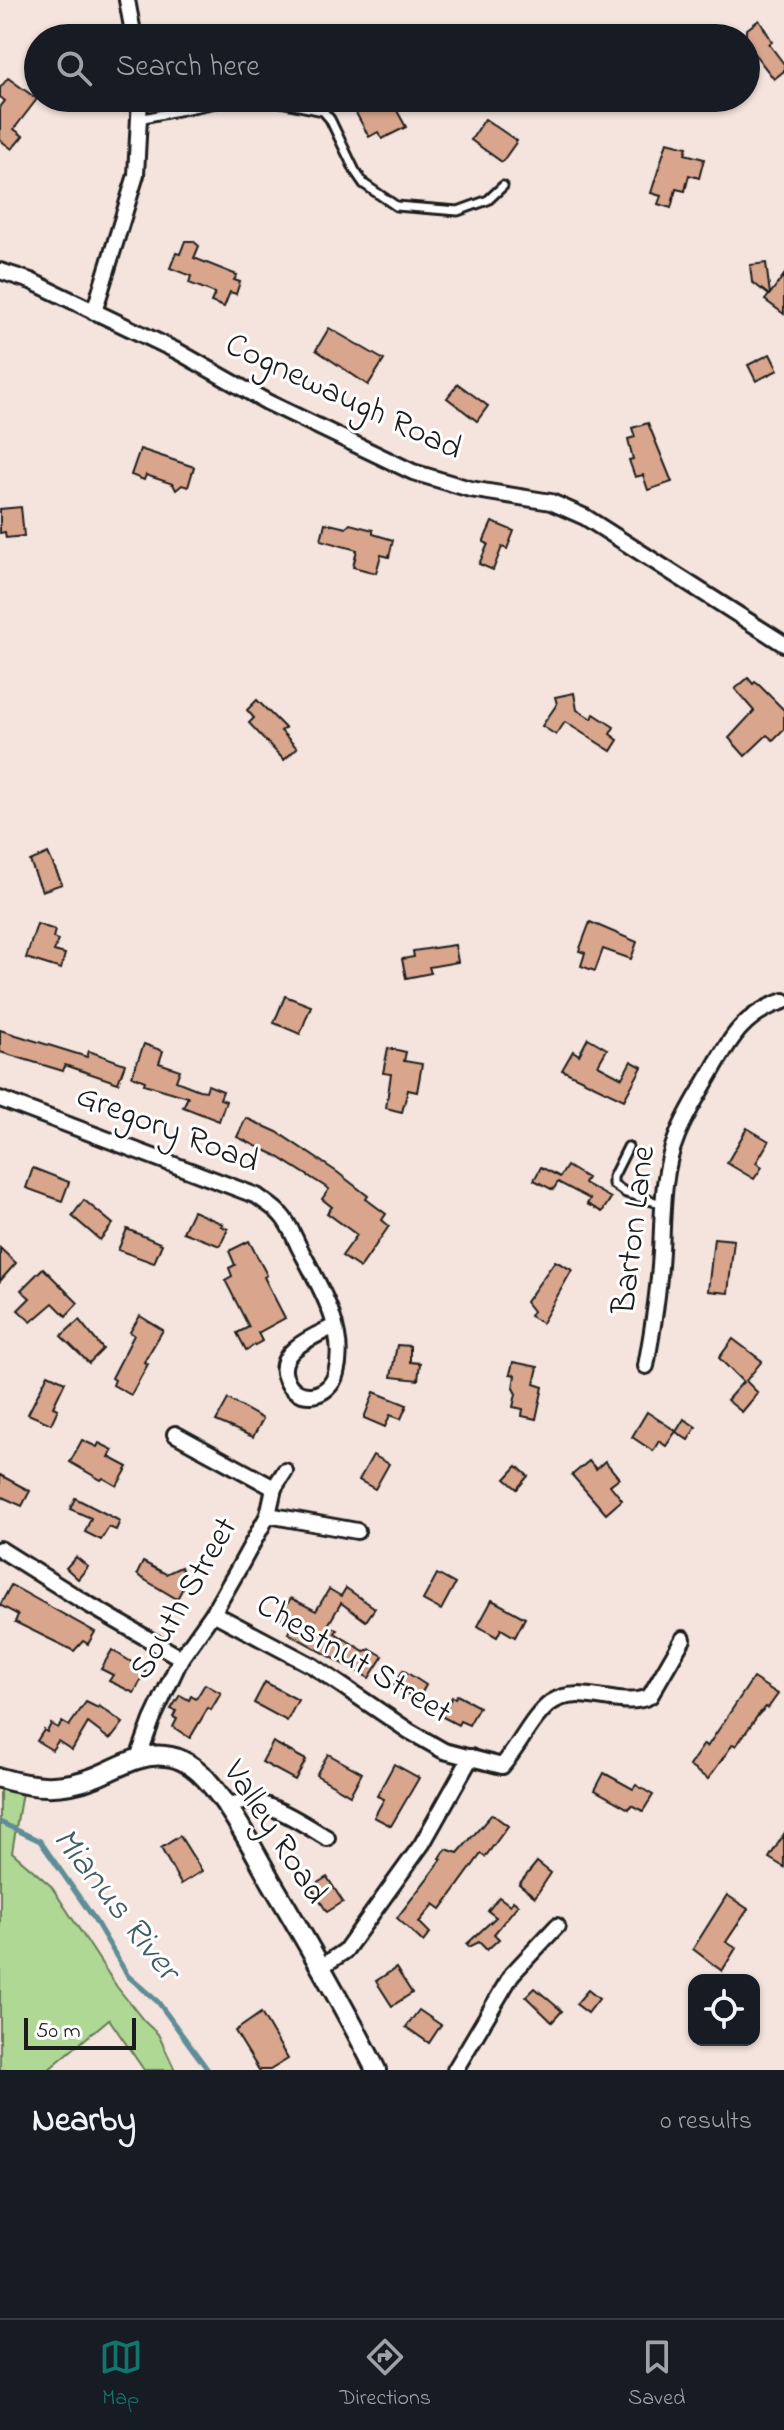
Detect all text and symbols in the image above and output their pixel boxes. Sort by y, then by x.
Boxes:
search box [24,24,760,112]
icon: search [52,46,96,90]
text: Search here [116,46,260,90]
street label: Cognewaugh Road [216,321,470,475]
street label: Gregory Road [68,1072,266,1188]
street label: Barton Lane [600,1142,670,1318]
street label: South Street [118,1508,252,1690]
street label: Chestnut Street [246,1582,460,1738]
street label: Valley Road [208,1750,339,1915]
water label: Mianus River [38,1817,194,1996]
map controls [688,1974,760,2046]
button: locate [688,1974,760,2046]
scale bar [24,2014,136,2050]
text: 50 m [36,2016,81,2048]
text: Nearby [32,2097,136,2147]
text: 0 results [660,2103,752,2141]
tab: Map [99,2335,143,2415]
tab: Directions [340,2335,431,2415]
tab: Saved [628,2335,685,2415]

